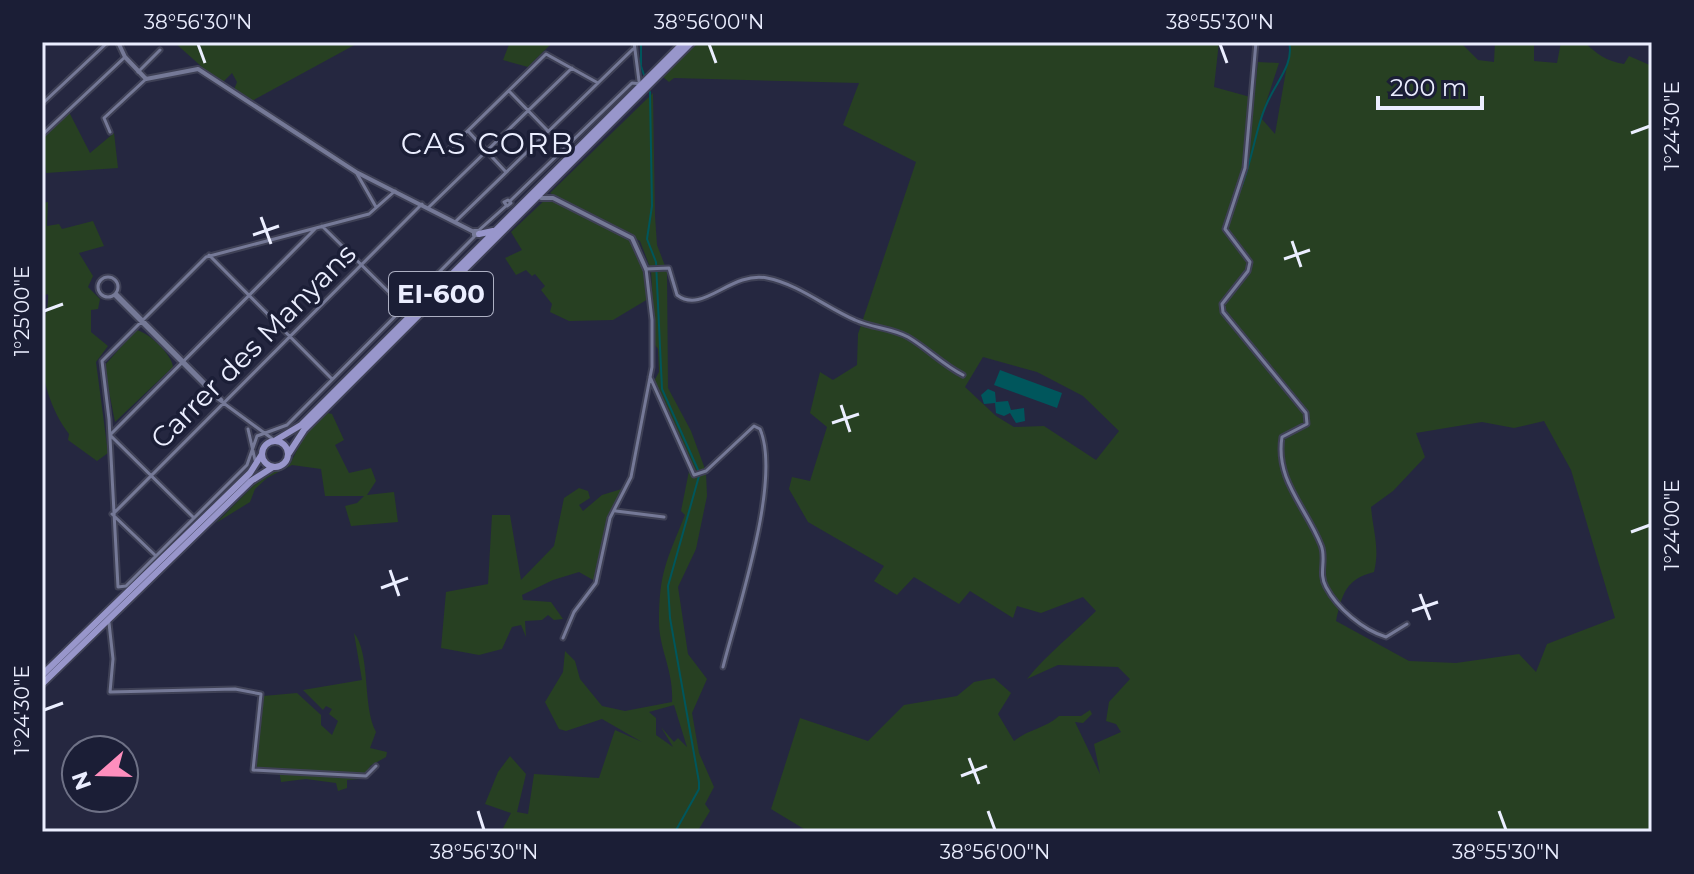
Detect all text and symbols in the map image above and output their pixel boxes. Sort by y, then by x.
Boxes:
text: 38°56'30"N [144,10,252,34]
text: 38°56'00"N [654,10,764,34]
text: 38°55'30"N [1166,10,1274,34]
scale bar [1378,60,1482,110]
text: 200 m [1390,73,1467,102]
text: 1°24'30"E [1660,81,1684,171]
district label: CAS CORB [401,125,575,162]
street label: Carrer des Manyans [143,236,363,456]
text: 1°25'00"E [10,266,34,356]
road number: EI-600 [389,272,493,316]
text: 1°24'00"E [1660,479,1684,571]
text: 1°24'30"E [10,665,34,755]
north arrow [60,734,140,814]
text: N [66,768,97,794]
text: 38°56'30"N [430,840,538,864]
text: 38°56'00"N [940,840,1050,864]
text: 38°55'30"N [1452,840,1560,864]

